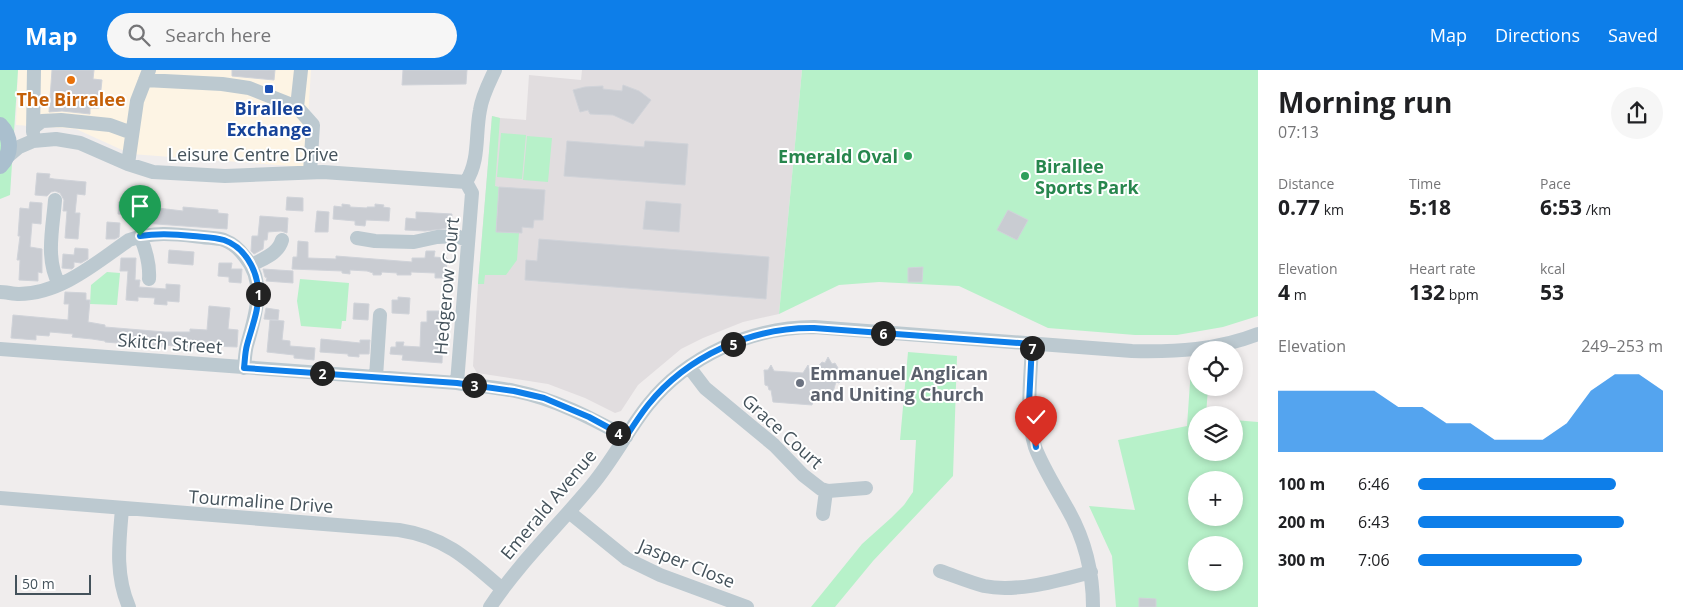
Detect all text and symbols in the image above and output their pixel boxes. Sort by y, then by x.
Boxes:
search box [107,13,457,58]
text: Map [25,19,77,52]
icon: search [125,21,153,49]
text: Search here [165,22,271,48]
text: Map [1430,23,1467,47]
text: Directions [1495,23,1580,47]
text: Saved [1608,23,1658,47]
marker: The Birralee [65,74,77,86]
marker: Birallee Exchange [263,83,275,95]
text: Morning run [1278,83,1452,121]
place label: The Birralee [16,87,126,111]
button: share [1611,87,1663,139]
place label: Birallee Exchange [226,96,312,141]
text: 07:13 [1278,121,1319,143]
street label: Leisure Centre Drive [168,142,338,166]
place label: Emerald Oval [778,144,898,168]
marker: Emerald Oval [902,150,914,162]
place label: Birallee Sports Park [1035,154,1139,199]
marker: Birallee Sports Park [1019,170,1031,182]
text: Distance [1278,174,1334,193]
text: Time [1409,174,1441,193]
text: Pace [1540,174,1571,193]
pin [119,185,161,236]
icon: arrive [126,192,154,220]
text: 0.77 [1278,193,1320,221]
text: 5:18 [1409,193,1451,221]
text: 6:53 [1540,193,1582,221]
text: km [1320,200,1344,219]
text: /km [1582,200,1611,219]
street label: Hedgerow Court [428,216,464,356]
text: Elevation [1278,259,1337,278]
text: Heart rate [1409,259,1476,278]
text: kcal [1540,259,1565,278]
text: 4 [1278,278,1290,306]
text: 132 [1409,278,1445,306]
text: 53 [1540,278,1564,306]
pin: 1 [246,282,270,306]
text: 1 [254,285,263,304]
text: m [1290,285,1307,304]
text: bpm [1445,285,1479,304]
pin: 6 [870,320,896,346]
text: 6 [879,324,888,343]
street label: Skitch Street [117,327,223,359]
pin: 5 [720,332,746,356]
text: 5 [729,335,738,354]
text: Elevation [1278,335,1346,357]
text: 249–253 m [1581,335,1663,357]
pin: 7 [1020,336,1044,360]
text: 7 [1028,339,1037,358]
map controls [1188,341,1243,591]
button: locate [1188,341,1243,396]
pin: 2 [310,360,334,386]
place label: Emmanuel Anglican and Uniting Church [810,361,988,406]
text: 2 [318,364,327,383]
pin: 3 [462,372,486,398]
text: 3 [470,376,479,395]
marker: Emmanuel Anglican and Uniting Church [794,377,806,389]
street label: Grace Court [738,388,828,474]
pin [1015,396,1057,447]
icon: check [1022,403,1050,431]
button: layers [1188,406,1243,461]
pin: 4 [606,420,630,446]
text: 4 [614,424,623,443]
street label: Emerald Avenue [495,444,601,564]
button: + [1188,471,1243,526]
text: 100 m [1278,473,1325,495]
text: 6:46 [1358,473,1390,495]
street label: Tourmaline Drive [188,484,334,518]
text: 200 m [1278,511,1325,533]
text: 6:43 [1358,511,1390,533]
street label: Jasper Close [633,532,739,593]
button: − [1188,536,1243,591]
text: 300 m [1278,549,1325,571]
text: 7:06 [1358,549,1390,571]
scale bar [15,572,91,595]
text: 50 m [22,574,55,593]

